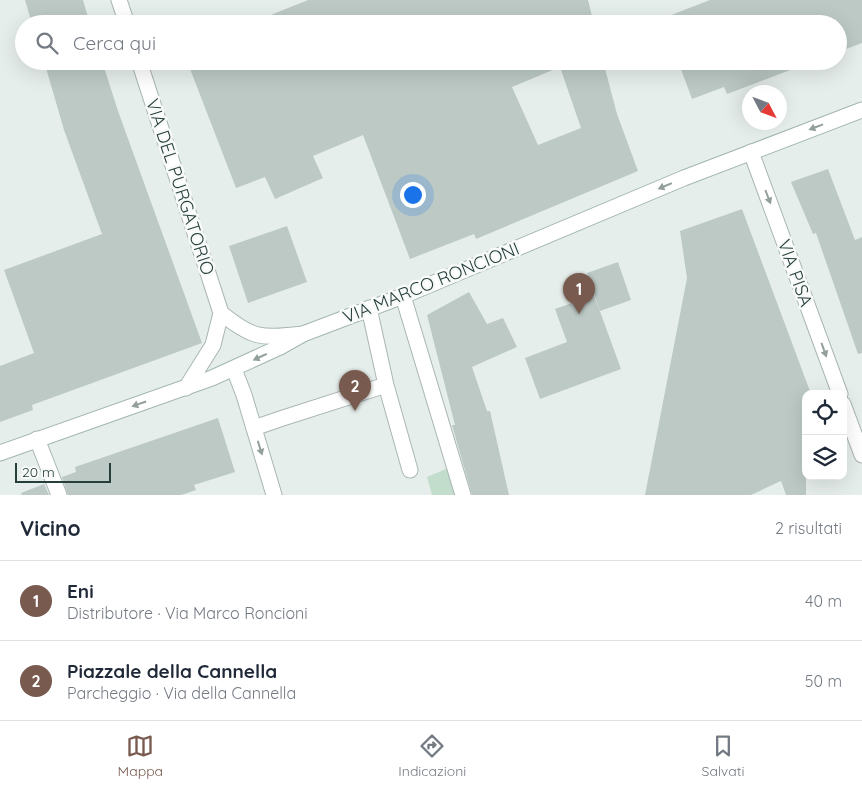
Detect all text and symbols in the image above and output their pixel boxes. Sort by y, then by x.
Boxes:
search box [15,15,847,70]
icon: search [33,29,61,57]
text: Cerca qui [73,31,156,55]
north arrow [742,85,787,130]
street label: VIA DEL PURGATORIO [141,96,220,278]
one-way arrow [809,124,824,131]
your location [400,182,426,208]
one-way arrow [657,182,672,190]
one-way arrow [765,190,772,205]
street label: VIA PISA [773,236,818,310]
street label: VIA MARCO RONCIONI [339,237,522,328]
pin: 1 [563,273,595,314]
one-way arrow [820,343,828,358]
one-way arrow [253,353,267,361]
pin: 2 [339,370,371,411]
map controls [802,390,847,480]
button: locate [802,390,847,435]
one-way arrow [132,401,147,408]
button: layers [802,435,847,480]
one-way arrow [257,441,265,456]
scale bar [15,460,111,483]
text: 20 m [22,463,55,481]
text: Vicino [20,515,81,541]
text: 2 risultati [775,518,842,538]
text: Eni [67,579,94,603]
text: 1 [33,591,39,611]
text: 40 m [805,591,842,611]
text: Distributore · Via Marco Roncioni [67,603,308,623]
text: Piazzale della Cannella [67,659,277,683]
text: 2 [31,671,41,691]
text: 50 m [805,671,842,691]
text: Parcheggio · Via della Cannella [67,683,296,703]
tab: Mappa [118,732,163,780]
tab: Indicazioni [398,732,466,780]
tab: Salvati [702,732,744,780]

